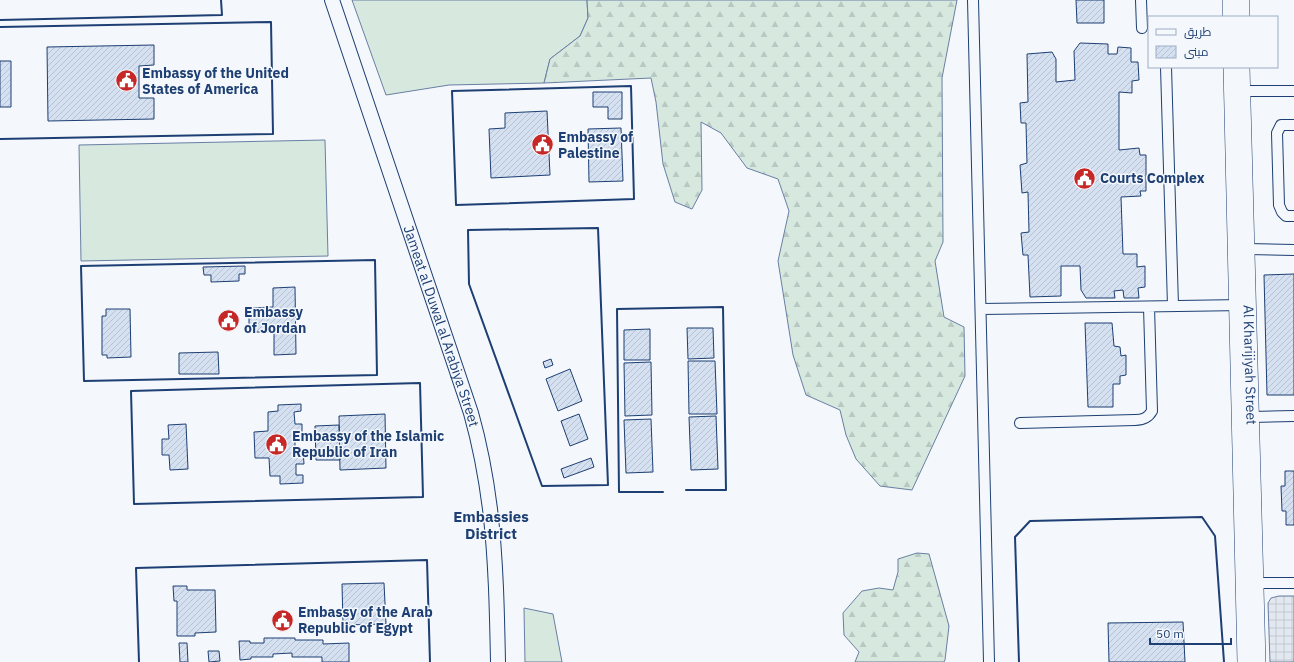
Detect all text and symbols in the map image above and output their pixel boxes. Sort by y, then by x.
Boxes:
legend [1148,16,1278,68]
text: طريق [1184,24,1212,39]
text: مبنى [1184,44,1209,59]
place label: Embassy of the United States of America [142,64,289,98]
public building icon: Embassy of the United States of America [113,68,139,94]
place label: Embassy of Palestine [558,128,633,162]
public building icon: Embassy of Palestine [530,132,556,158]
public building icon: Courts Complex [1071,165,1097,191]
place label: Courts Complex [1100,169,1205,187]
street label: Jameat al Duwal al Arabiya Street [399,223,483,429]
place label: Embassy of Jordan [244,303,306,337]
street label: Al Kharijiyah Street [1239,305,1261,425]
public building icon: Embassy of Jordan [216,307,242,333]
place label: Embassy of the Islamic Republic of Iran [292,427,444,461]
public building icon: Embassy of the Islamic Republic of Iran [264,431,290,457]
district label: Embassies District [453,507,529,543]
place label: Embassy of the Arab Republic of Egypt [298,603,433,637]
public building icon: Embassy of the Arab Republic of Egypt [270,607,296,633]
scale bar [1150,620,1231,646]
text: 50 m [1156,626,1184,641]

